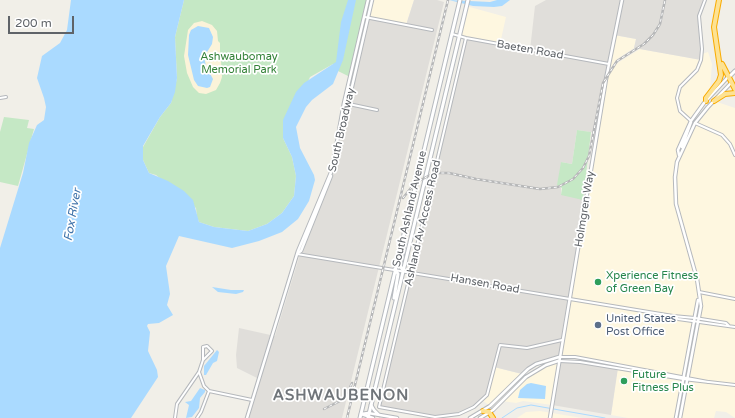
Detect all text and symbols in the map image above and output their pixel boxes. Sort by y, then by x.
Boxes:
scale bar [10,8,76,34]
text: 200 m [15,16,52,30]
street label: Baeten Road [496,38,564,62]
park label: Ashwaubomay Memorial Park [200,50,278,76]
street label: South Broadway [326,87,358,173]
street label: South Ashland Avenue [390,150,430,268]
street label: Ashland Av Access Road [402,159,444,287]
street label: Holmgren Way [572,170,598,248]
water label: Fox River [61,188,85,242]
place label: Xperience Fitness of Green Bay [606,269,698,295]
street label: Hansen Road [449,271,521,297]
marker: Xperience Fitness of Green Bay [593,277,603,287]
place label: United States Post Office [606,312,676,338]
marker: United States Post Office [593,320,603,330]
place label: Future Fitness Plus [632,368,694,394]
marker: Future Fitness Plus [619,376,629,386]
district label: ASHWAUBENON [273,387,409,405]

